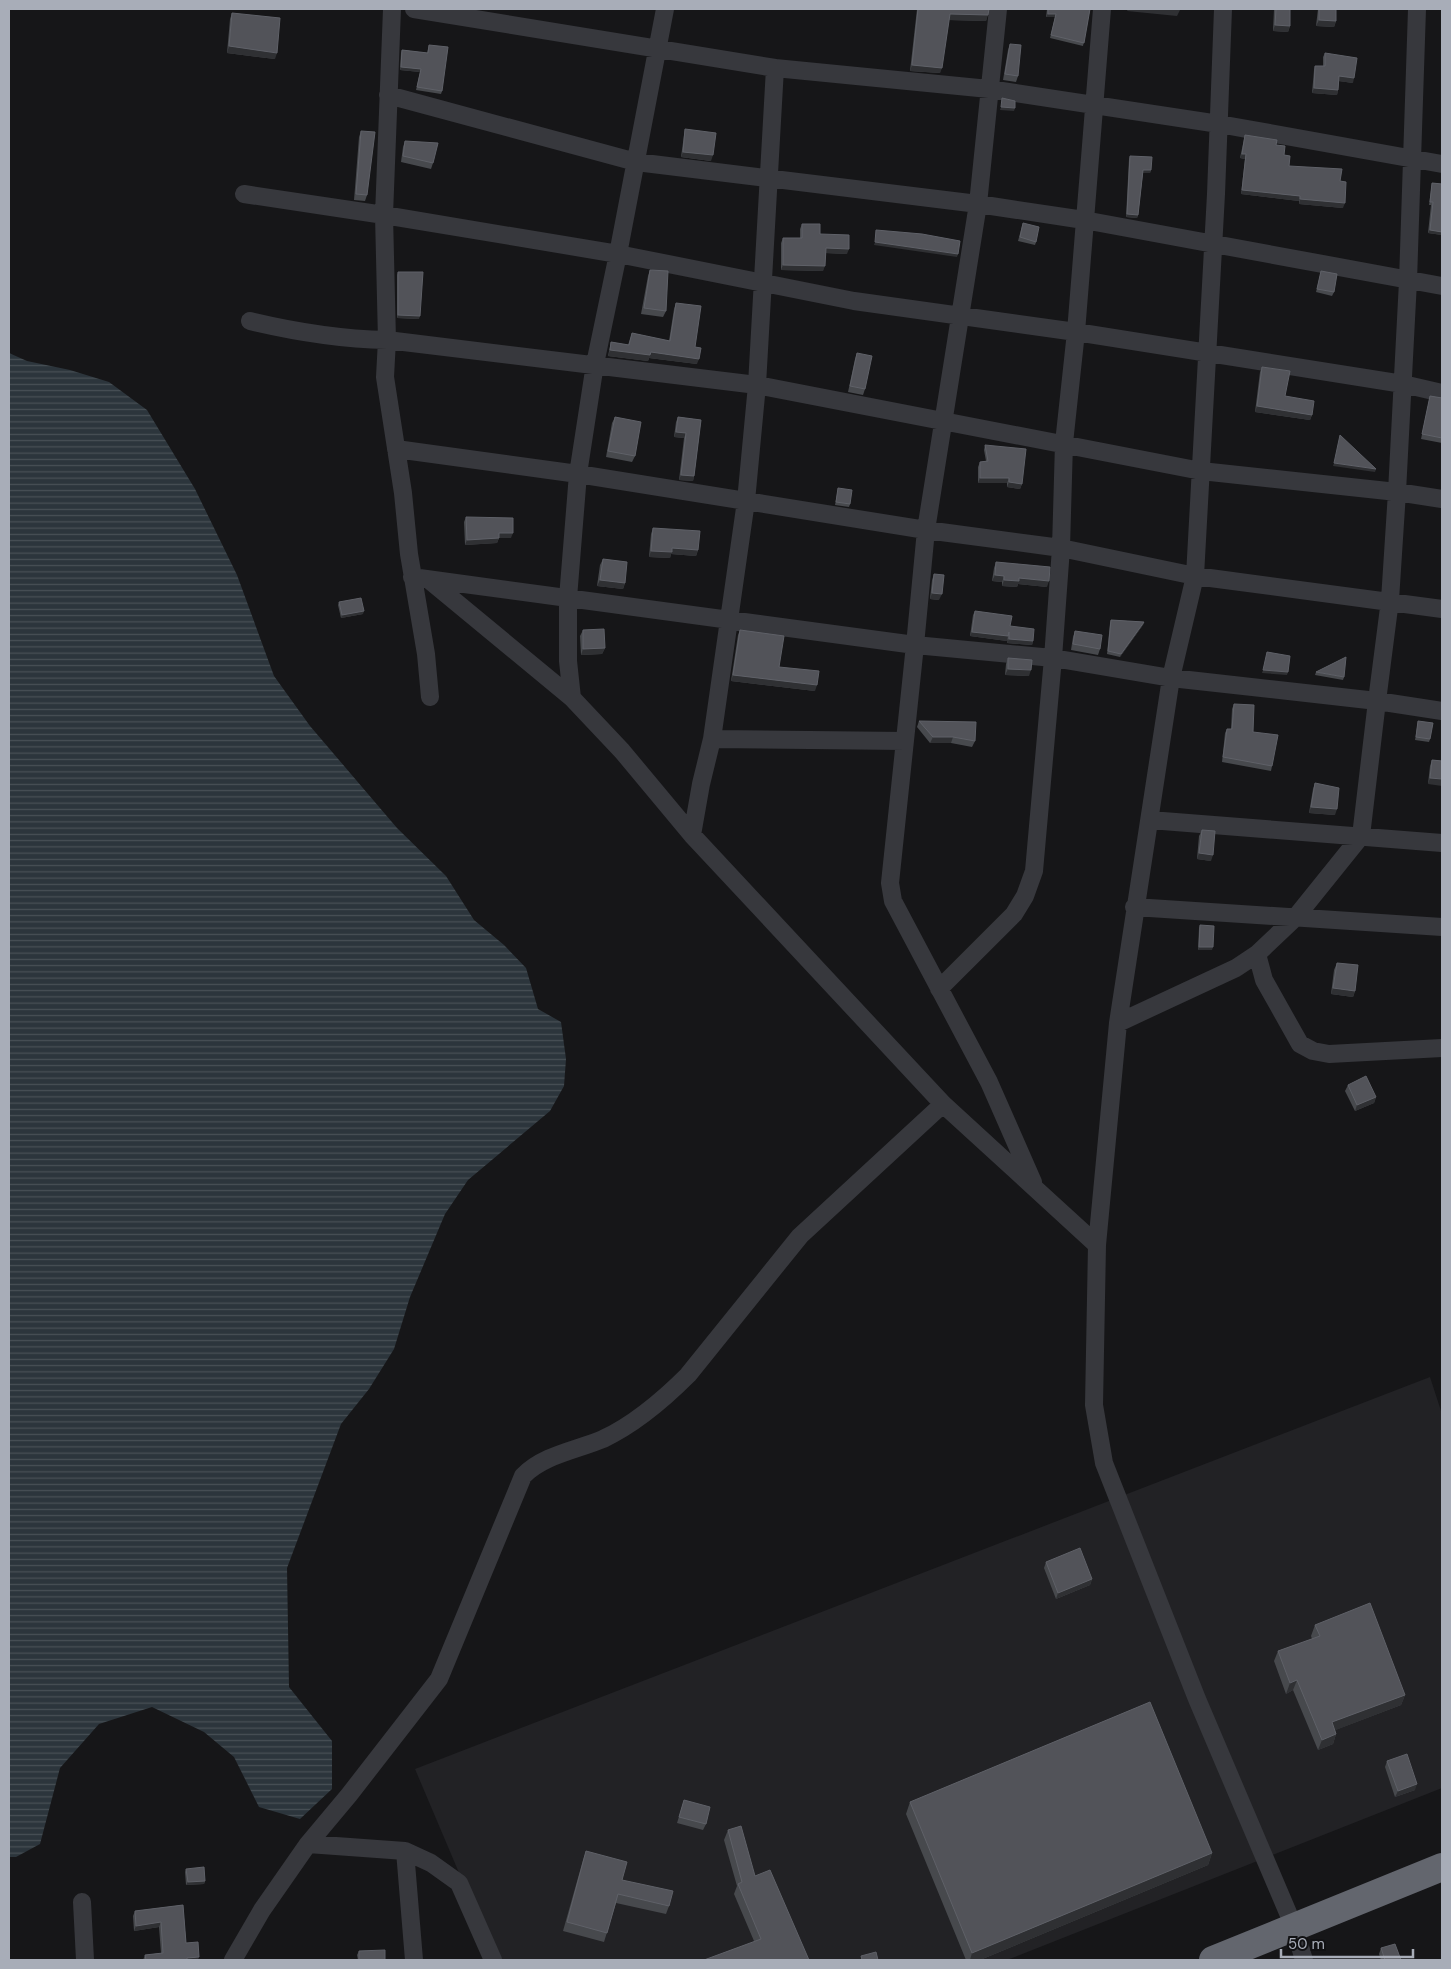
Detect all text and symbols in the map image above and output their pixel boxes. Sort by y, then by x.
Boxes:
scale bar [1281,1926,1414,1958]
text: 50 m [1288,1934,1325,1954]

